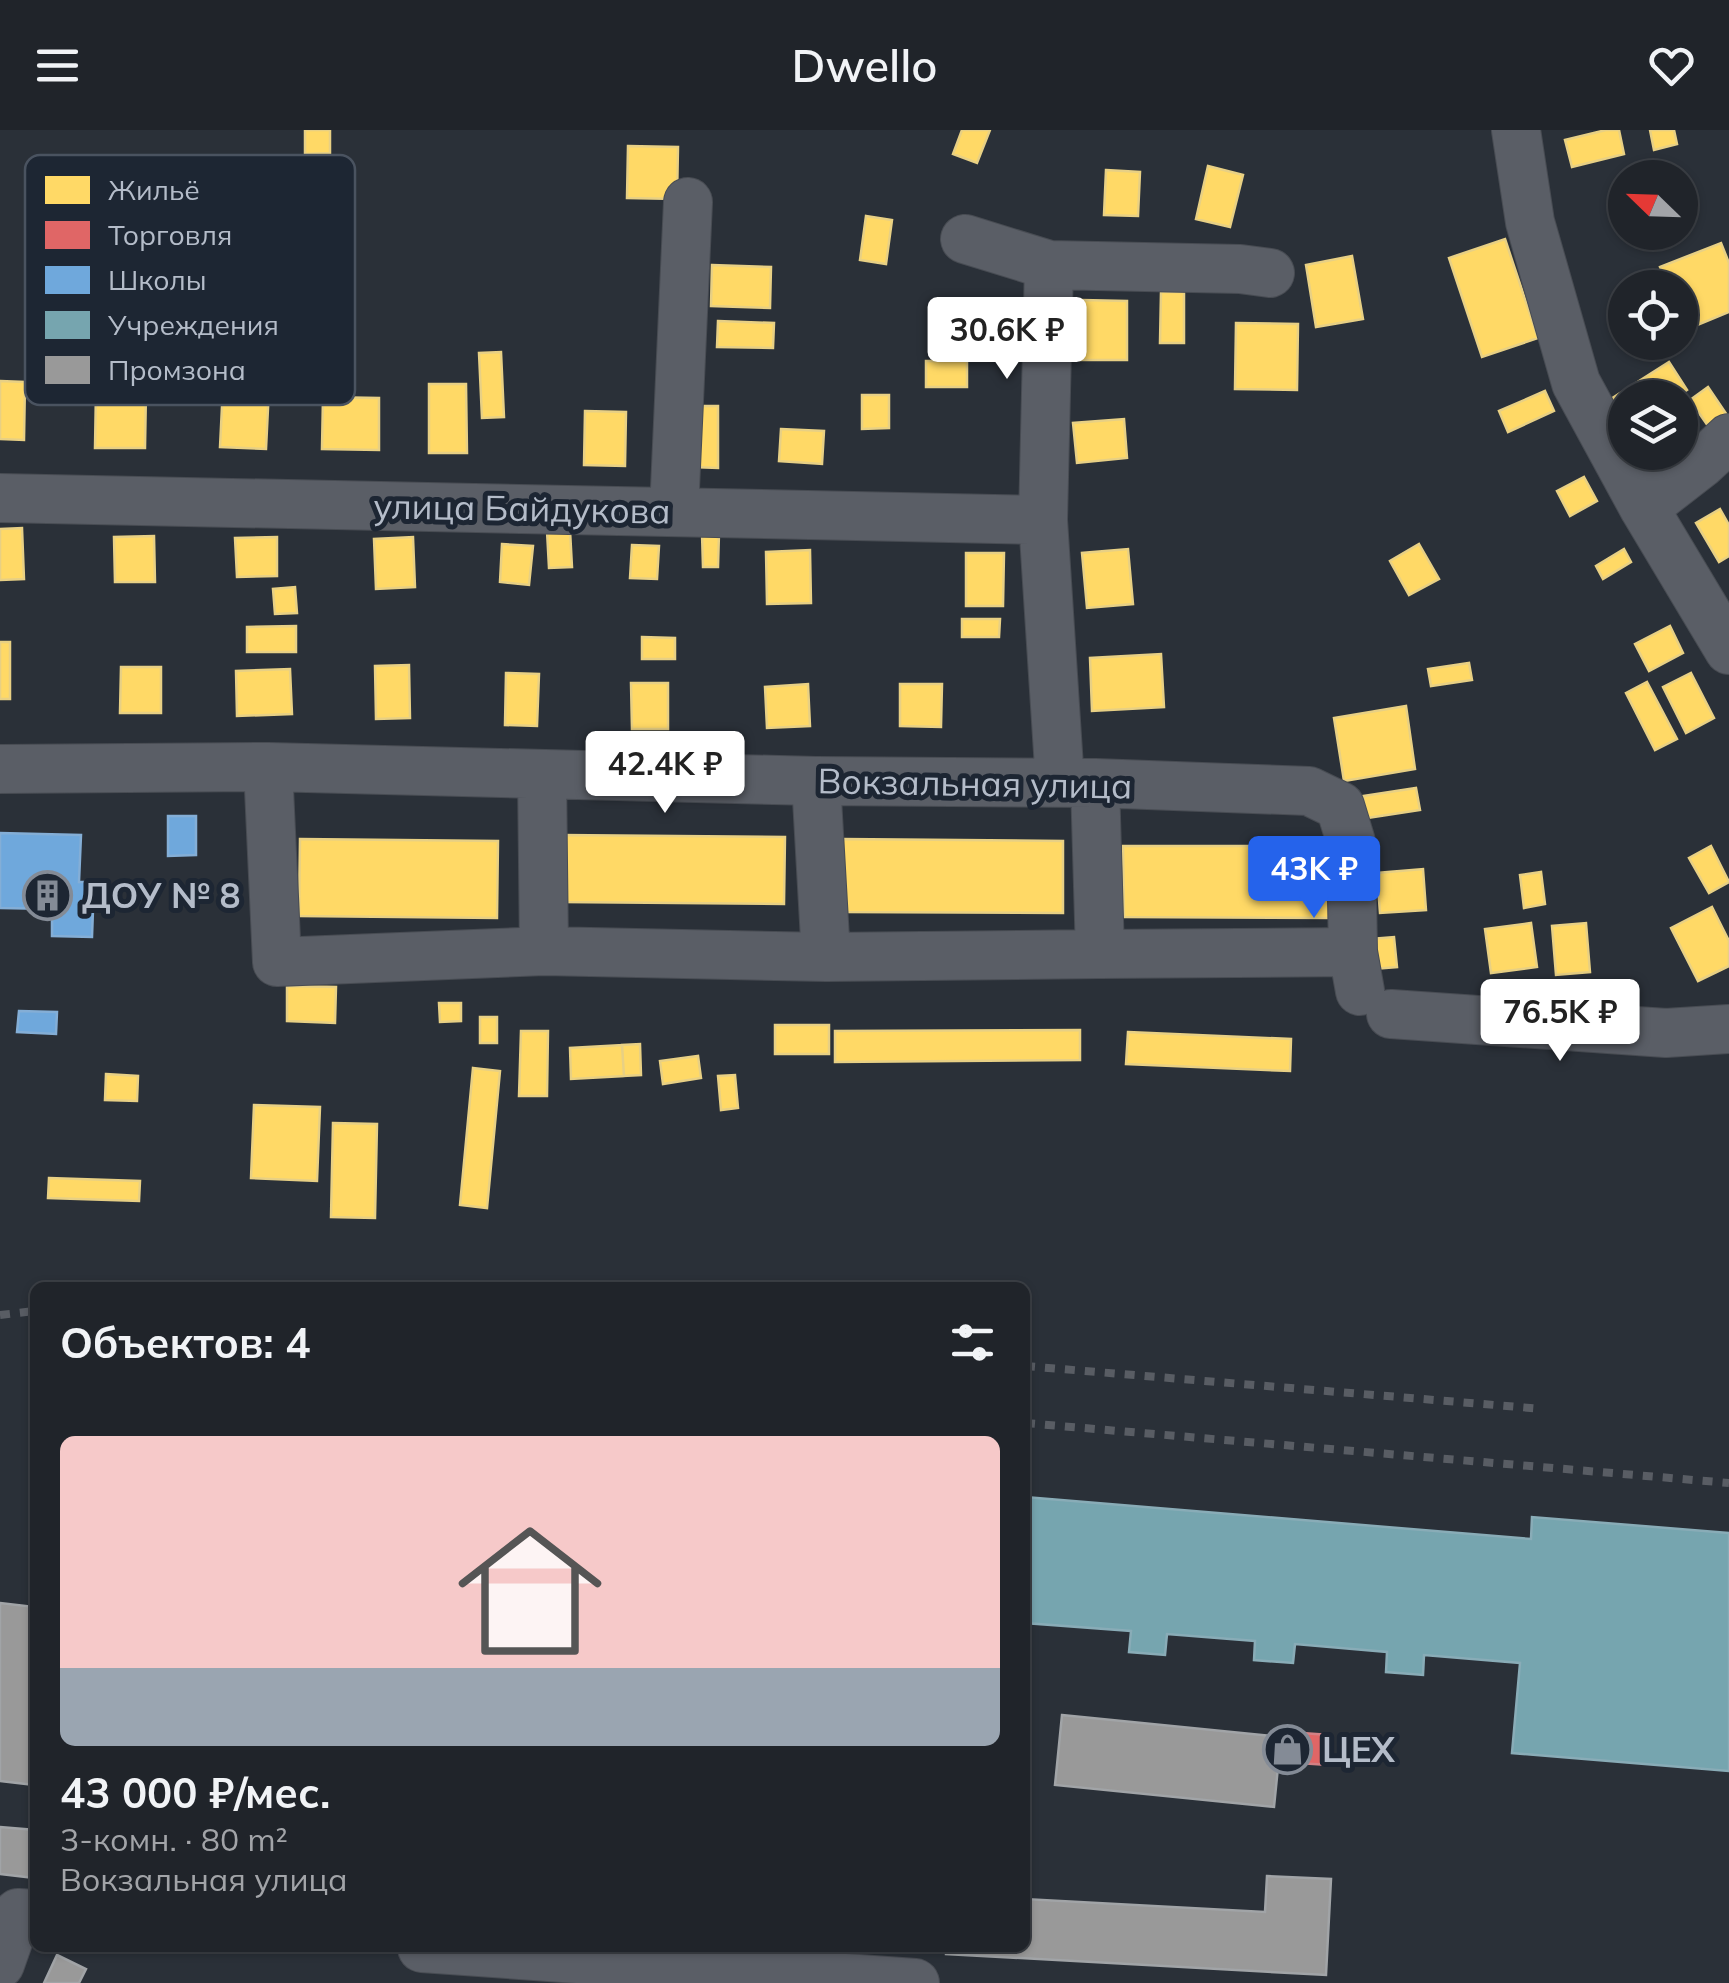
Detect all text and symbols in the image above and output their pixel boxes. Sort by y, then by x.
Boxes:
text: Dwello [791,37,938,93]
icon: menu [30,38,85,93]
icon: heart [1644,38,1699,93]
legend [25,155,355,405]
north arrow [1608,160,1698,250]
map controls [1608,160,1698,470]
text: Жильё [108,172,200,207]
text: Торговля [108,217,232,252]
text: Школы [108,262,207,297]
button: locate [1608,270,1698,360]
pin: 30.6K ₽ [915,297,1099,382]
text: Учреждения [107,307,279,342]
text: 30.6K ₽ [950,309,1064,349]
text: Промзона [108,352,246,387]
button: layers [1608,380,1698,470]
street label: улица Байдукова [373,483,671,533]
pin: 42.4K ₽ [573,731,757,816]
text: 42.4K ₽ [608,743,722,783]
street label: Вокзальная улица [817,758,1133,808]
pin: 43K ₽ [1244,836,1384,921]
text: 43K ₽ [1270,848,1358,888]
building icon: ДОУ № 8 [21,869,73,921]
place label: ДОУ № 8 [82,873,241,917]
pin: 76.5K ₽ [1468,979,1652,1064]
text: 76.5K ₽ [1503,991,1617,1031]
icon: filters [945,1315,1000,1370]
text: Объектов: 4 [60,1316,310,1369]
icon: home [440,1501,620,1681]
shop icon: ЦЕХ [1261,1723,1313,1775]
place label: ЦЕХ [1322,1727,1395,1771]
text: 43 000 ₽/мес. [60,1766,330,1819]
text: 3-комн. · 80 m² [60,1819,288,1859]
text: Вокзальная улица [60,1859,348,1899]

